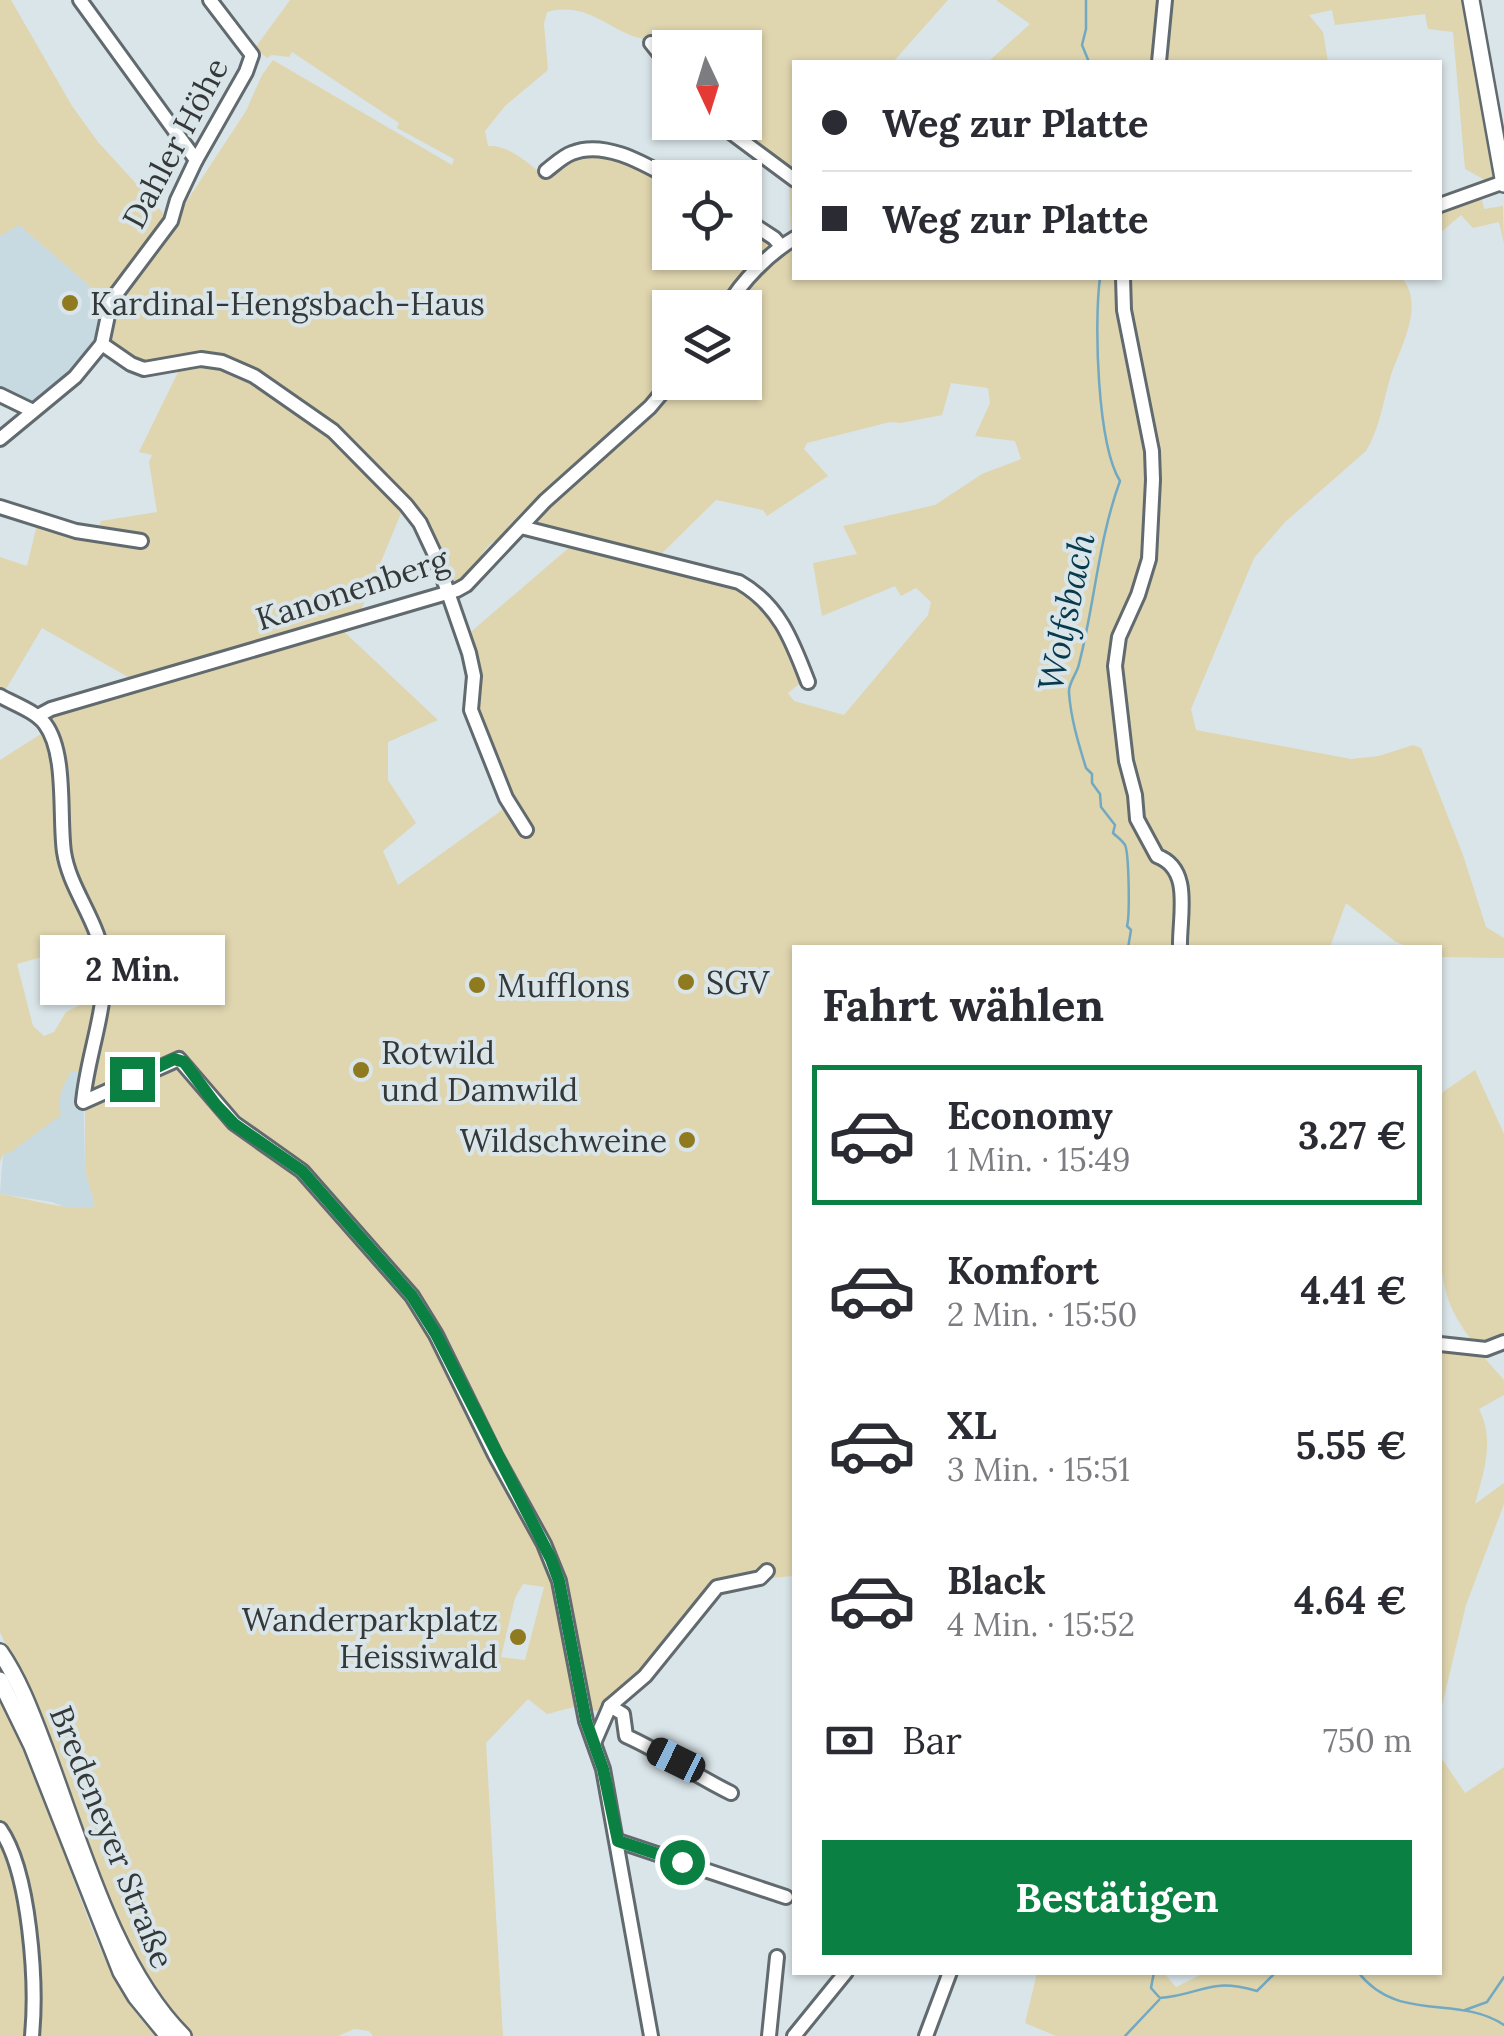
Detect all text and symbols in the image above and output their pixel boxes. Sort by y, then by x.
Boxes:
north arrow [652,30,762,140]
map controls [652,30,762,400]
street label: Dahler Höhe [113,51,237,235]
text: Weg zur Platte [882,99,1148,147]
button: locate [652,160,762,270]
text: Weg zur Platte [882,195,1148,243]
place label: Kardinal-Hengsbach-Haus [90,283,485,324]
button: layers [652,290,762,400]
marker: Kardinal-Hengsbach-Haus [59,292,81,314]
water label: Wolfsbach [1027,529,1105,695]
street label: Kanonenberg [251,538,455,639]
callout: 2 Min. [39,934,224,1004]
text: 2 Min. [85,949,180,990]
place label: SGV [706,962,770,1003]
place label: Mufflons [497,965,630,1006]
marker: SGV [675,971,697,993]
marker: Mufflons [466,974,488,996]
text: Fahrt wählen [822,976,1104,1033]
place label: Rotwild und Damwild [381,1032,578,1110]
route end [110,1057,155,1102]
marker: Rotwild und Damwild [350,1059,372,1081]
icon: car [827,1090,917,1180]
text: Economy [947,1091,1113,1139]
text: 3.27 € [1298,1111,1407,1159]
place label: Wildschweine [460,1120,667,1161]
marker: Wildschweine [676,1129,698,1151]
text: 1 Min. · 15:49 [947,1139,1131,1180]
icon: car [827,1245,917,1335]
text: Komfort [947,1246,1099,1294]
text: 4.41 € [1300,1266,1407,1314]
text: 2 Min. · 15:50 [947,1294,1138,1335]
icon: car [827,1400,917,1490]
text: XL [947,1401,997,1449]
text: 5.55 € [1296,1421,1407,1469]
text: 3 Min. · 15:51 [947,1449,1130,1490]
icon: car [827,1555,917,1645]
text: Black [947,1556,1046,1604]
text: 4.64 € [1294,1576,1407,1624]
place label: Wanderparkplatz Heissiwald [242,1599,498,1677]
text: 4 Min. · 15:52 [947,1604,1135,1645]
marker: Wanderparkplatz Heissiwald [507,1626,529,1648]
street label: Bredeneyer Straße [41,1700,183,1974]
icon: cash [822,1713,877,1768]
text: Bar [902,1716,962,1764]
text: 750 m [1323,1720,1412,1761]
car [642,1733,710,1787]
route start [660,1840,705,1885]
button: Bestätigen [822,1840,1412,1955]

